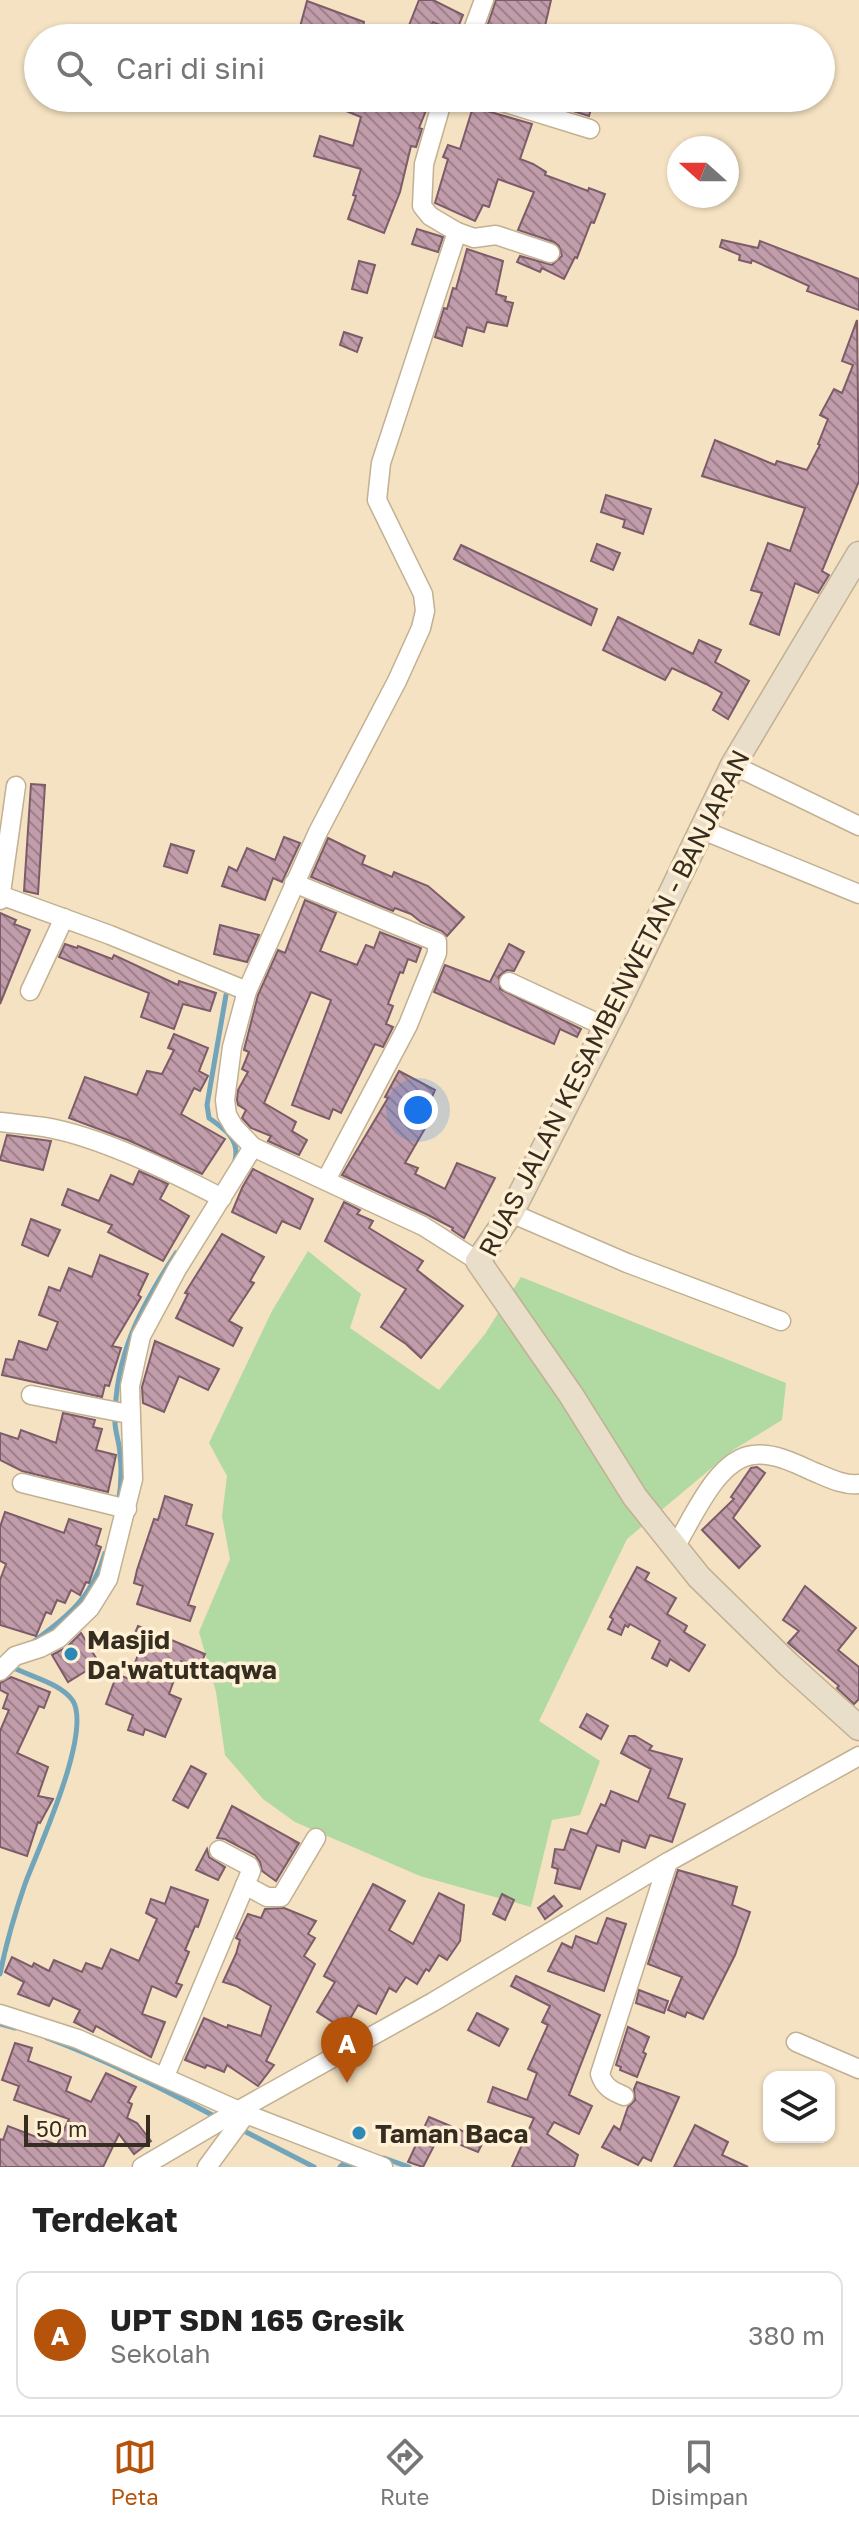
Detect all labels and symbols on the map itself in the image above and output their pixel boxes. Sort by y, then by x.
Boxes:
north arrow [667,136,739,208]
street label: RUAS JALAN KESAMBENWETAN - BANJARAN [472,744,756,1262]
your location [398,1090,438,1130]
place label: Masjid Da'watuttaqwa [87,1624,277,1685]
marker: Masjid Da'watuttaqwa [62,1645,80,1663]
pin: A [321,2017,373,2083]
scale bar [24,2111,150,2147]
place label: Taman Baca [375,2118,528,2149]
marker: Taman Baca [350,2124,368,2142]

